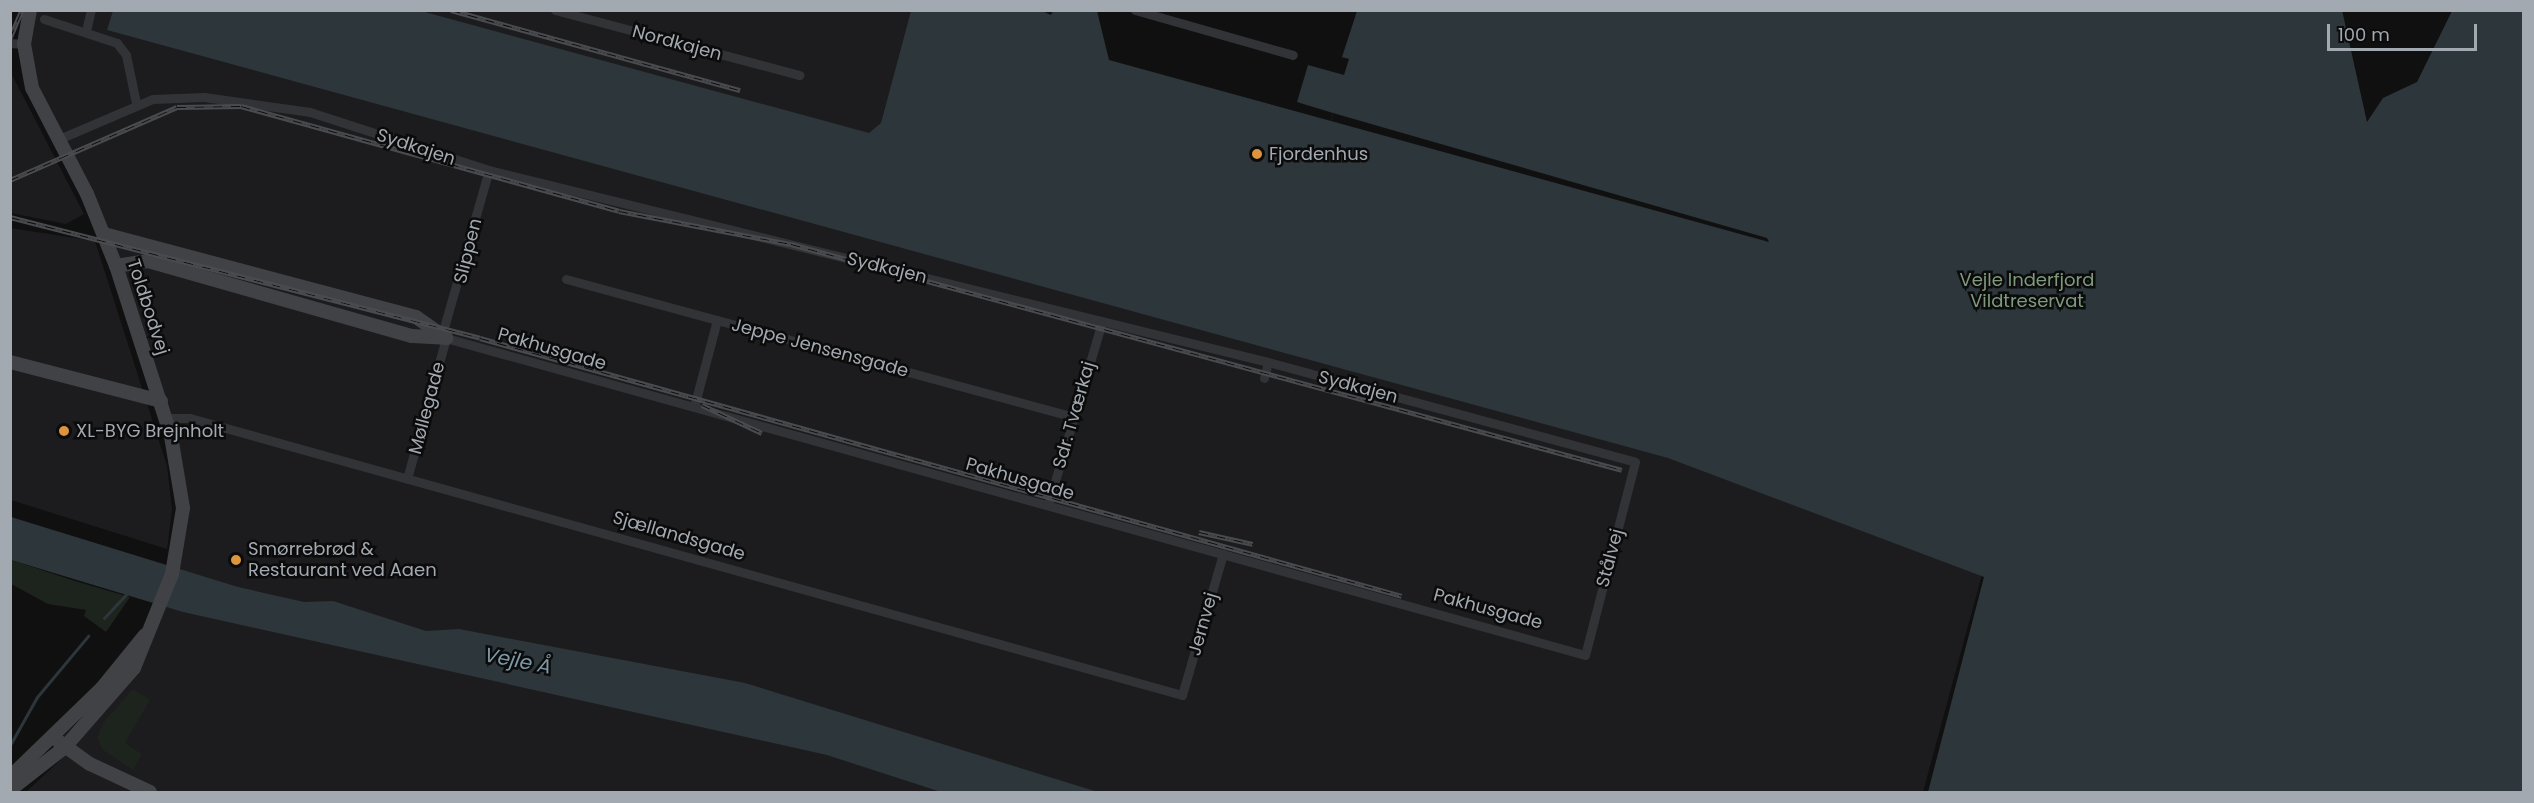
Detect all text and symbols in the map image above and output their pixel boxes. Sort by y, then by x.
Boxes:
scale bar [2330,12,2480,50]
street label: Nordkajen [630,21,724,65]
text: 100 m [2338,22,2390,47]
street label: Sydkajen [374,124,458,170]
place label: Fjordenhus [1269,143,1368,165]
marker: Fjordenhus [1250,147,1264,161]
street label: Slippen [449,216,487,286]
street label: Sydkajen [845,248,929,288]
street label: Toldbodvej [122,256,174,358]
park label: Vejle Inderfjord Vildtreservat [1960,270,2094,312]
street label: Jeppe Jensensgade [729,314,911,382]
street label: Pakhusgade [495,323,609,375]
street label: Møllegade [404,359,450,457]
street label: Sdr. Tværkaj [1048,359,1100,471]
street label: Sydkajen [1316,366,1400,408]
place label: XL-BYG Brejnholt [76,420,224,442]
marker: XL-BYG Brejnholt [57,424,71,438]
street label: Pakhusgade [963,453,1077,505]
street label: Sjællandsgade [610,507,748,565]
street label: Stålvej [1592,526,1628,590]
place label: Smørrebrød & Restaurant ved Aaen [248,539,437,582]
marker: Smørrebrød & Restaurant ved Aaen [229,553,243,567]
street label: Pakhusgade [1431,584,1545,634]
street label: Jernvej [1184,590,1222,658]
water label: Vejle Å [483,643,553,679]

